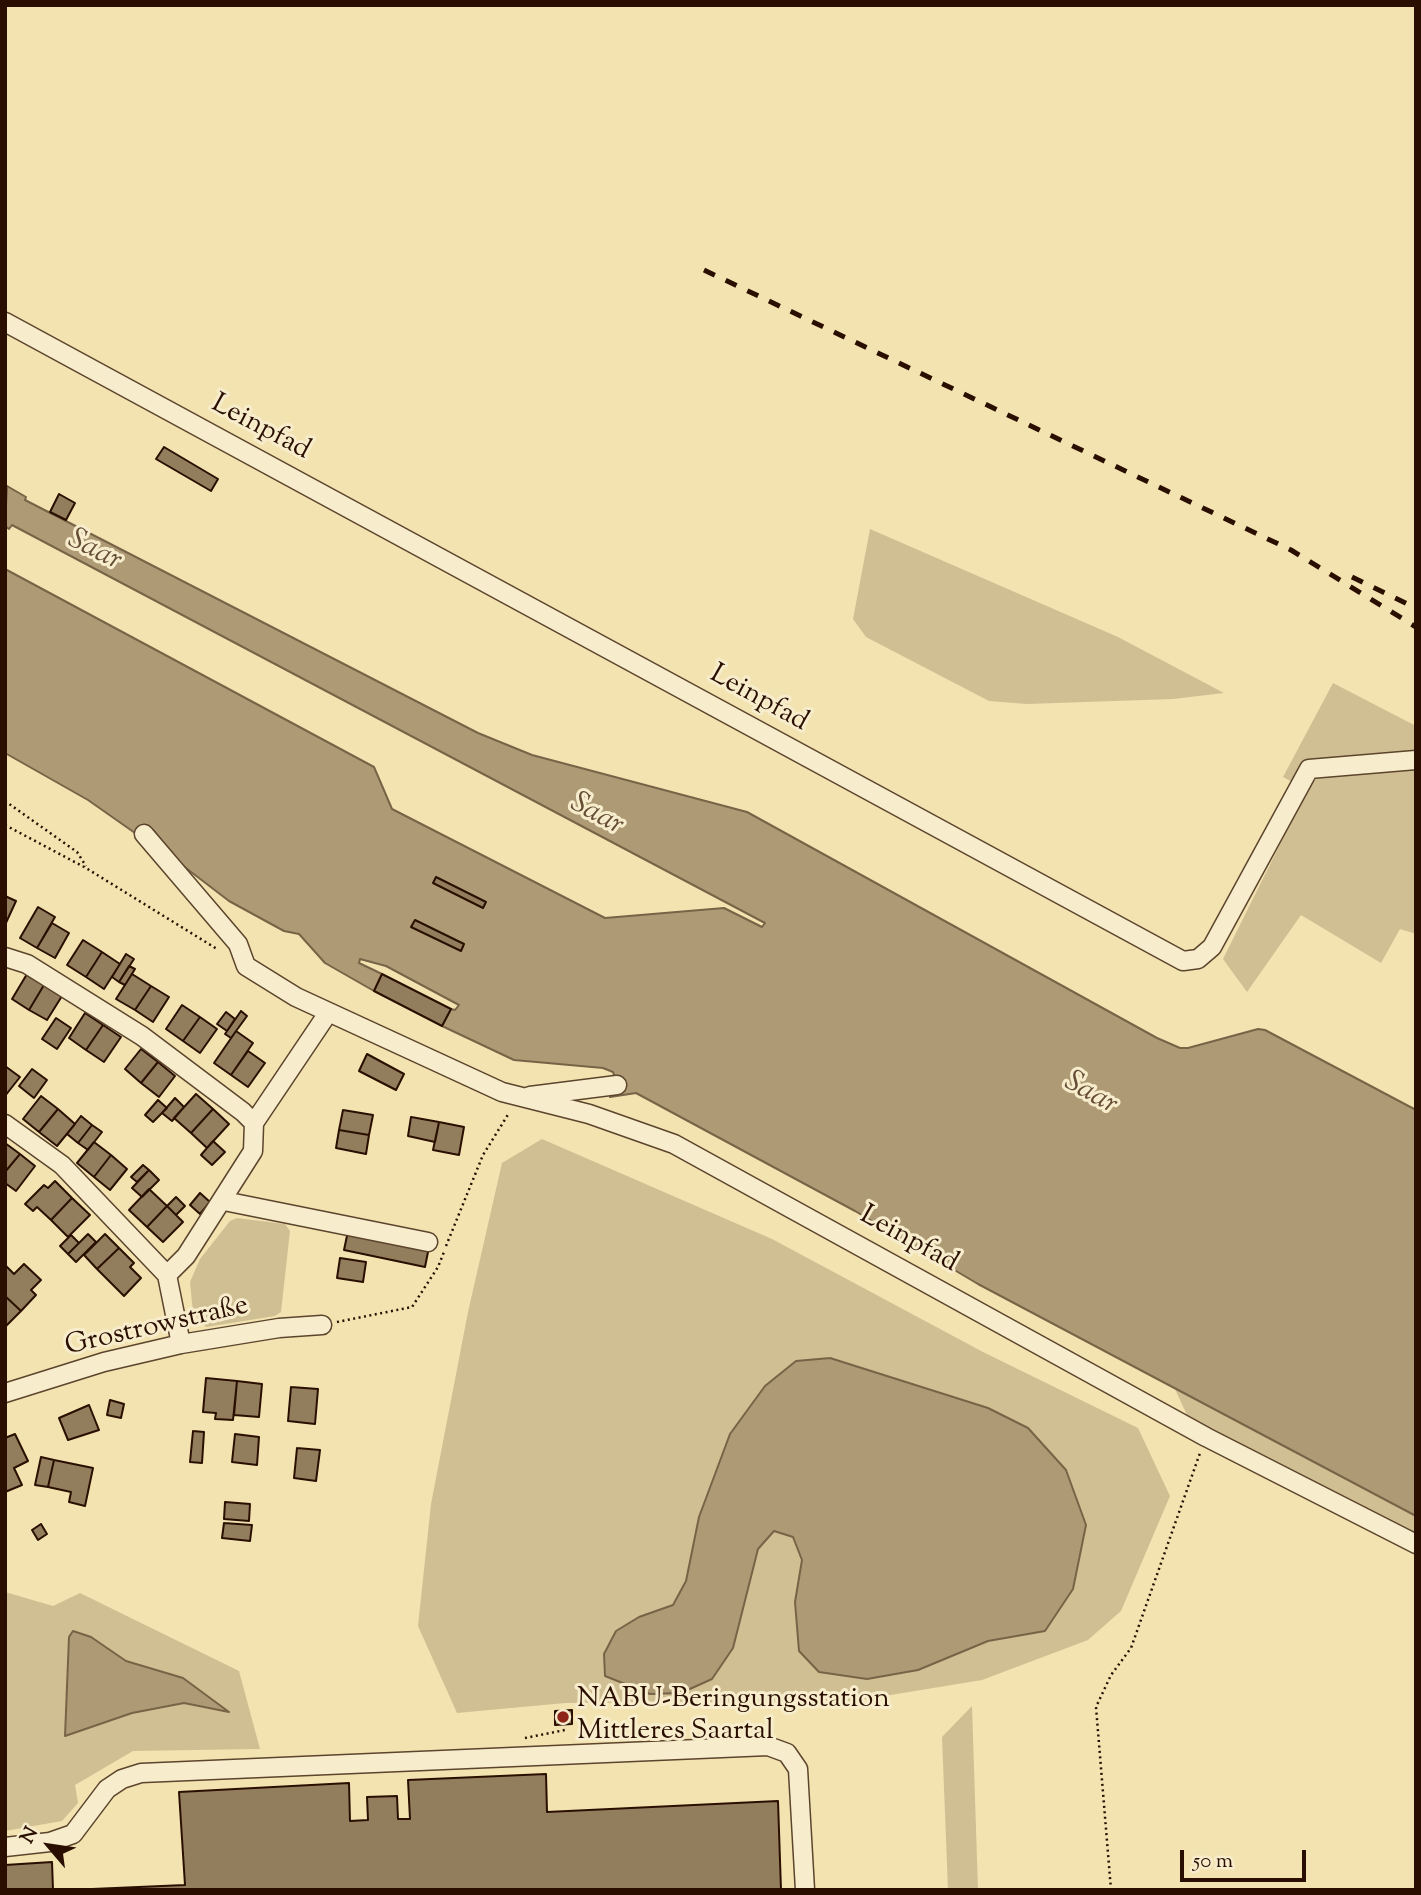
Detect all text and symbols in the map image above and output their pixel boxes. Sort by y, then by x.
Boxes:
street label: Leinpfad [205,389,315,469]
water label: Saar [61,523,127,581]
street label: Leinpfad [703,659,813,741]
water label: Saar [563,787,629,845]
water label: Saar [1057,1065,1123,1125]
street label: Leinpfad [853,1200,963,1282]
street label: Grostrowstraße [62,1291,252,1365]
place label: NABU-Beringungsstation Mittleres Saartal [577,1684,890,1750]
marker: NABU-Beringungsstation Mittleres Saartal [555,1709,571,1725]
north arrow [14,1811,84,1881]
text: N [15,1822,46,1849]
scale bar [1183,1836,1309,1880]
text: 50 m [1193,1847,1233,1877]

